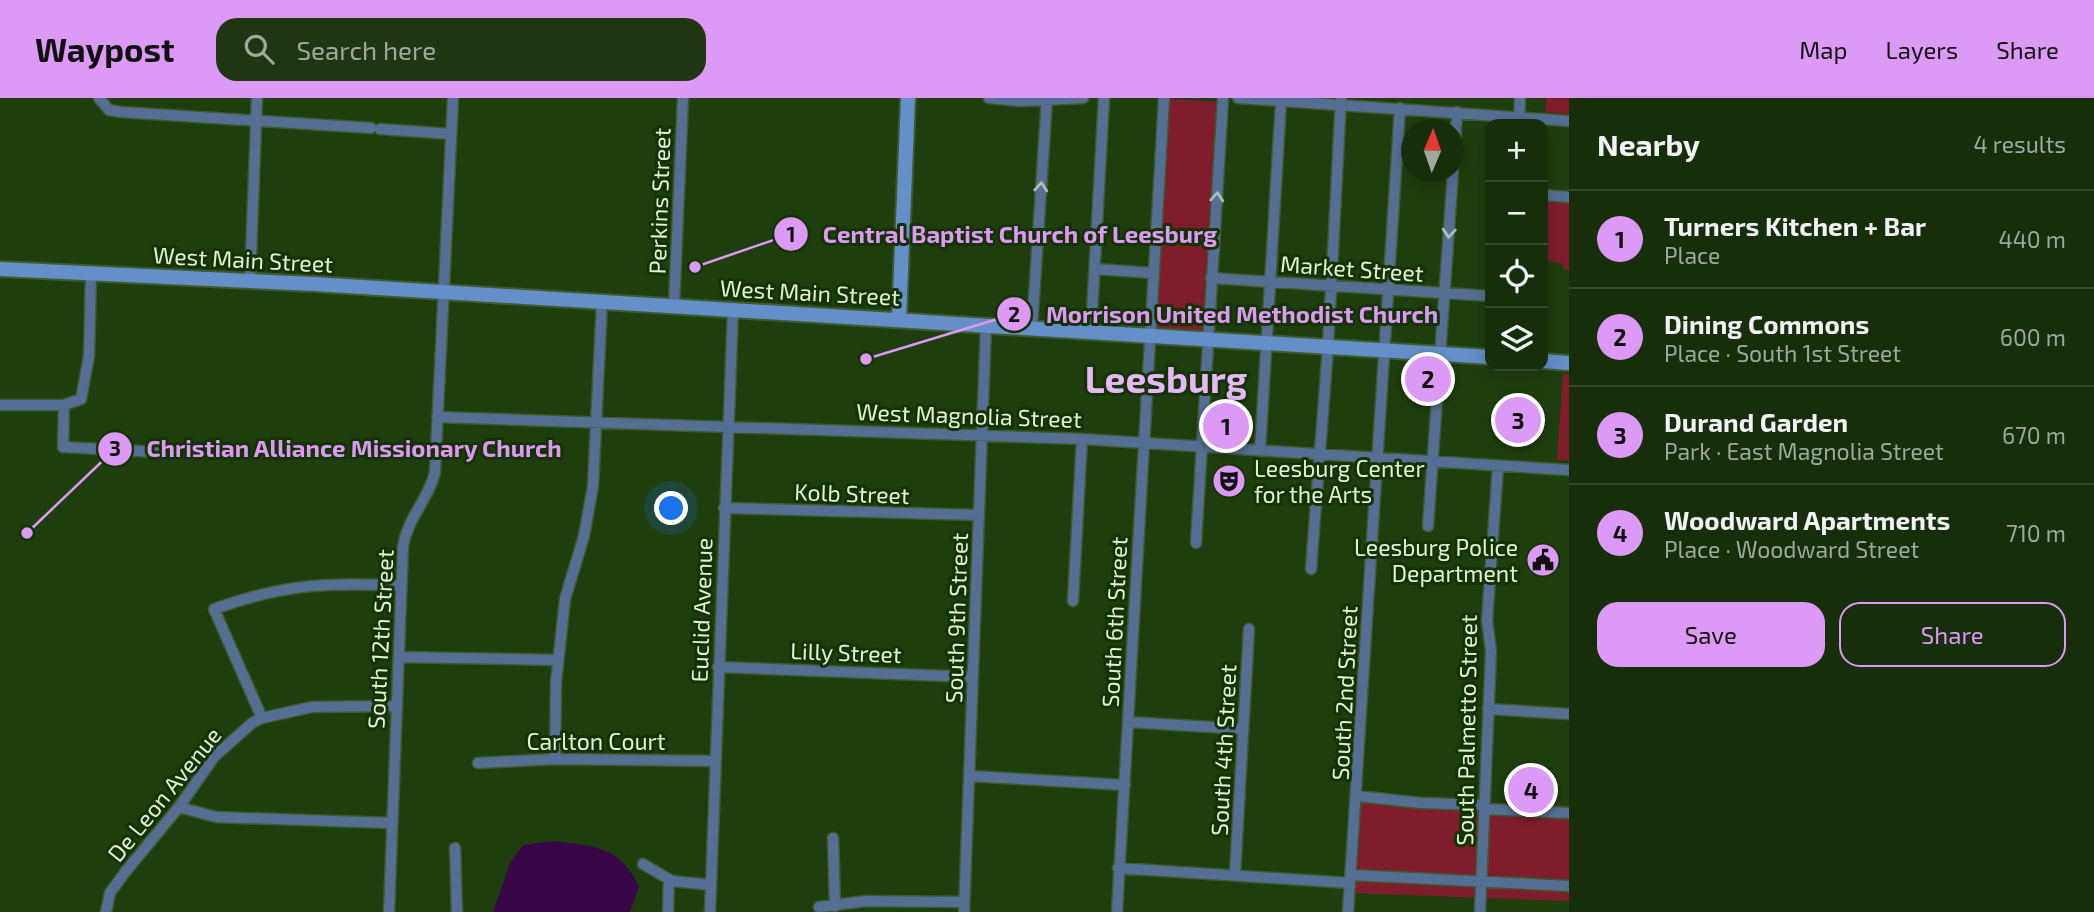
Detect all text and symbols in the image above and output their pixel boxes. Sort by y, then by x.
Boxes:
search box [216,18,706,81]
text: Waypost [35,29,174,69]
icon: search [240,30,278,68]
text: Search here [296,34,436,65]
text: Map [1799,35,1847,64]
text: Layers [1885,35,1958,64]
text: Share [1996,35,2059,64]
north arrow [1401,119,1464,182]
map controls [1485,119,1548,371]
button: + [1485,119,1548,182]
text: Nearby [1597,126,1700,162]
street label: Perkins Street [642,127,676,275]
text: 4 results [1974,130,2066,158]
one-way arrow [1033,181,1048,192]
button: − [1485,182,1548,245]
one-way arrow [1209,192,1224,203]
text: Turners Kitchen + Bar [1664,210,1926,241]
callout: Central Baptist Church of Leesburg [773,212,1232,257]
text: Central Baptist Church of Leesburg [823,219,1217,248]
text: 1 [786,221,796,246]
text: 1 [1615,225,1625,253]
text: 440 m [1999,225,2066,253]
one-way arrow [1442,227,1457,238]
street label: West Main Street [152,240,334,278]
text: Place [1664,241,1720,269]
button: locate [1485,245,1548,308]
street label: Market Street [1279,249,1425,287]
street label: West Main Street [719,273,901,311]
callout: Morrison United Methodist Church [997,292,1452,337]
text: Morrison United Methodist Church [1046,299,1438,328]
text: 2 [1008,301,1020,326]
button: layers [1485,308,1548,371]
text: Dining Commons [1664,308,1869,339]
text: 2 [1613,323,1627,351]
text: 600 m [2000,323,2066,351]
text: Place · South 1st Street [1664,339,1901,367]
pin: 2 [1405,353,1451,405]
district label: Leesburg [1085,356,1248,400]
pin: 3 [1495,394,1541,446]
street label: West Magnolia Street [856,397,1082,433]
pin: 1 [1203,400,1249,452]
text: Durand Garden [1664,406,1848,437]
text: 3 [1613,421,1627,449]
text: 670 m [2002,421,2066,449]
callout: Christian Alliance Missionary Church [97,427,576,472]
text: Christian Alliance Missionary Church [146,433,562,462]
text: 3 [109,435,121,460]
text: Park · East Magnolia Street [1664,437,1944,465]
place label: Leesburg Center for the Arts [1254,454,1425,508]
theatre icon: Leesburg Center for the Arts [1210,462,1248,500]
street label: Kolb Street [794,477,910,509]
your location [654,491,688,525]
text: Woodward Apartments [1664,504,1950,535]
text: 4 [1613,519,1627,547]
text: 710 m [2006,519,2066,547]
street label: South 9th Street [939,532,973,704]
place label: Leesburg Police Department [1354,533,1518,587]
text: Place · Woodward Street [1664,535,1919,563]
street label: South 6th Street [1096,536,1132,708]
street label: Euclid Avenue [684,537,718,683]
public building icon: Leesburg Police Department [1524,541,1562,579]
street label: South 12th Street [361,548,399,729]
button: Save [1597,602,1825,667]
button: Share [1839,602,2066,667]
street label: South 2nd Street [1325,605,1363,781]
street label: South Palmetto Street [1450,614,1482,846]
street label: Lilly Street [790,636,902,668]
street label: South 4th Street [1205,663,1241,836]
street label: De Leon Avenue [101,721,227,867]
street label: Carlton Court [526,727,666,755]
pin: 4 [1508,764,1554,816]

